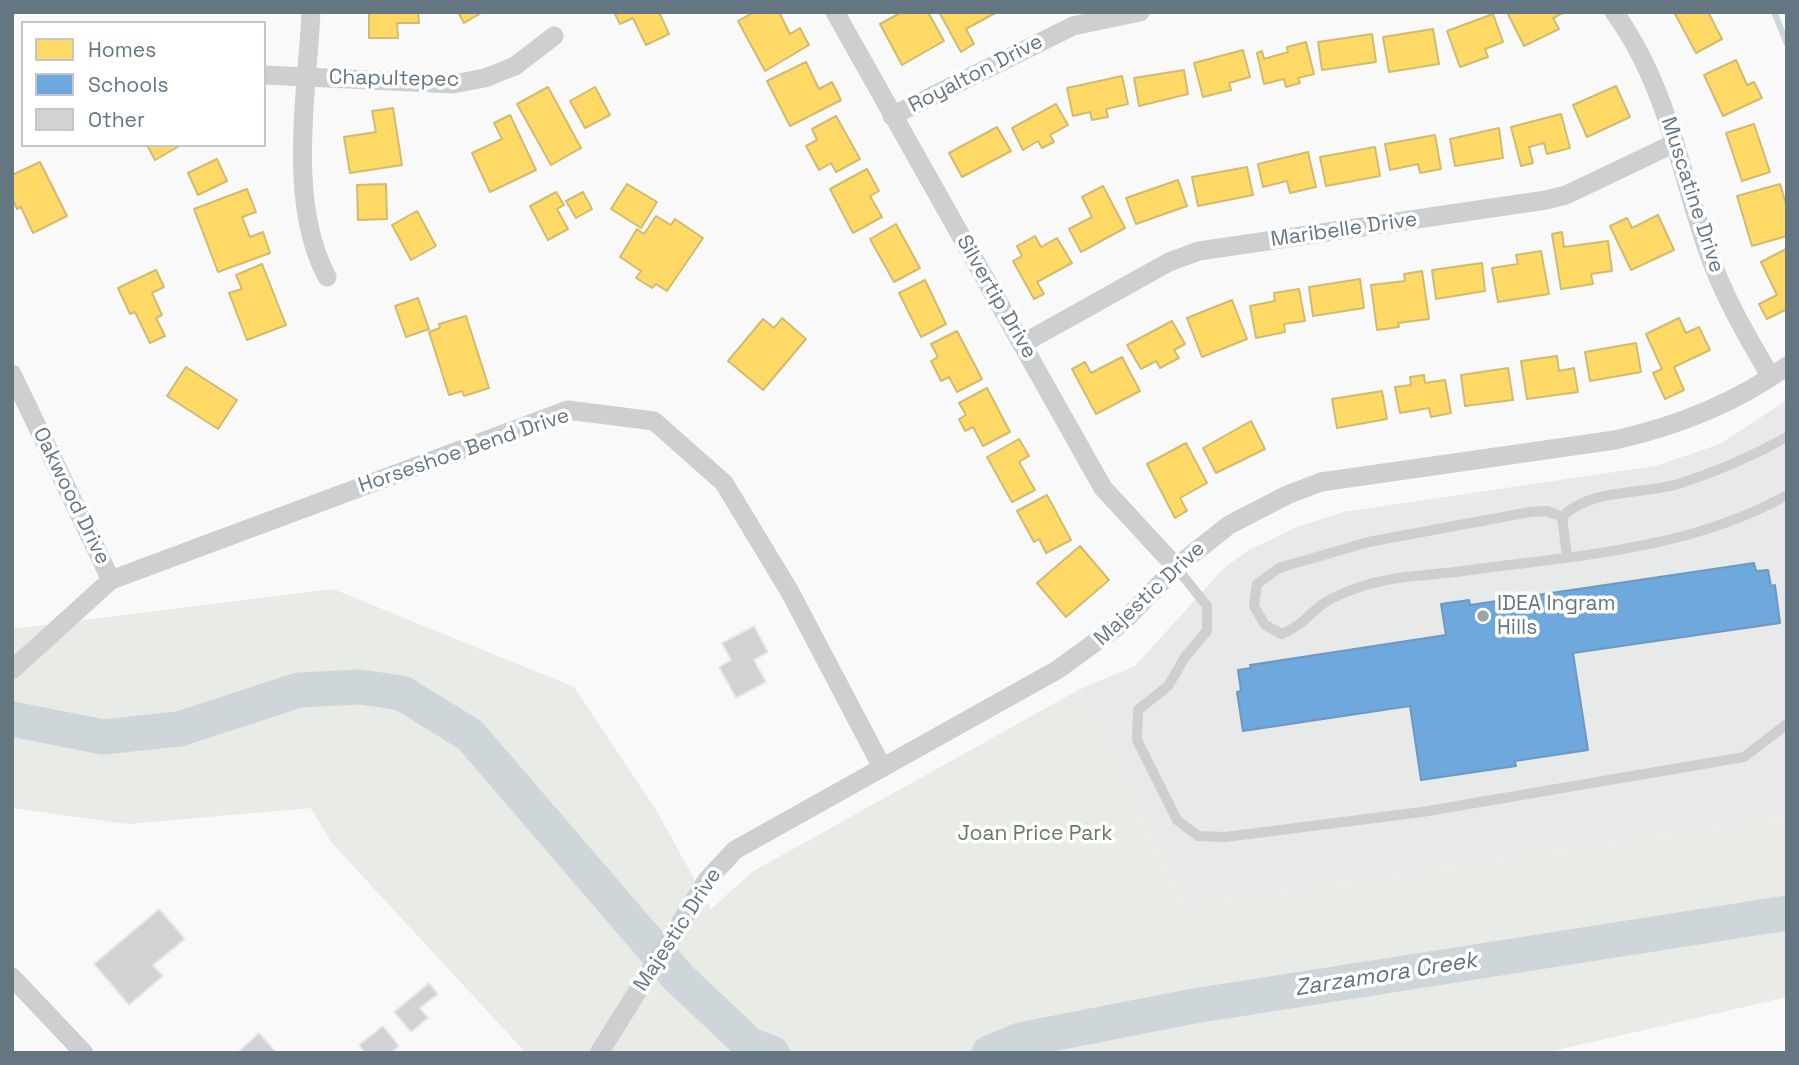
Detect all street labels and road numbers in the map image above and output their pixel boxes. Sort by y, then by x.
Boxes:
street label: Royalton Drive [905,29,1047,119]
street label: Chapultepec [329,65,459,93]
street label: Muscatine Drive [1655,114,1729,276]
street label: Maribelle Drive [1269,207,1419,253]
street label: Silvertip Drive [950,231,1042,363]
street label: Horseshoe Bend Drive [355,403,573,499]
street label: Oakwood Drive [27,423,115,569]
street label: Majestic Drive [1090,536,1210,652]
street label: Majestic Drive [629,864,727,996]

